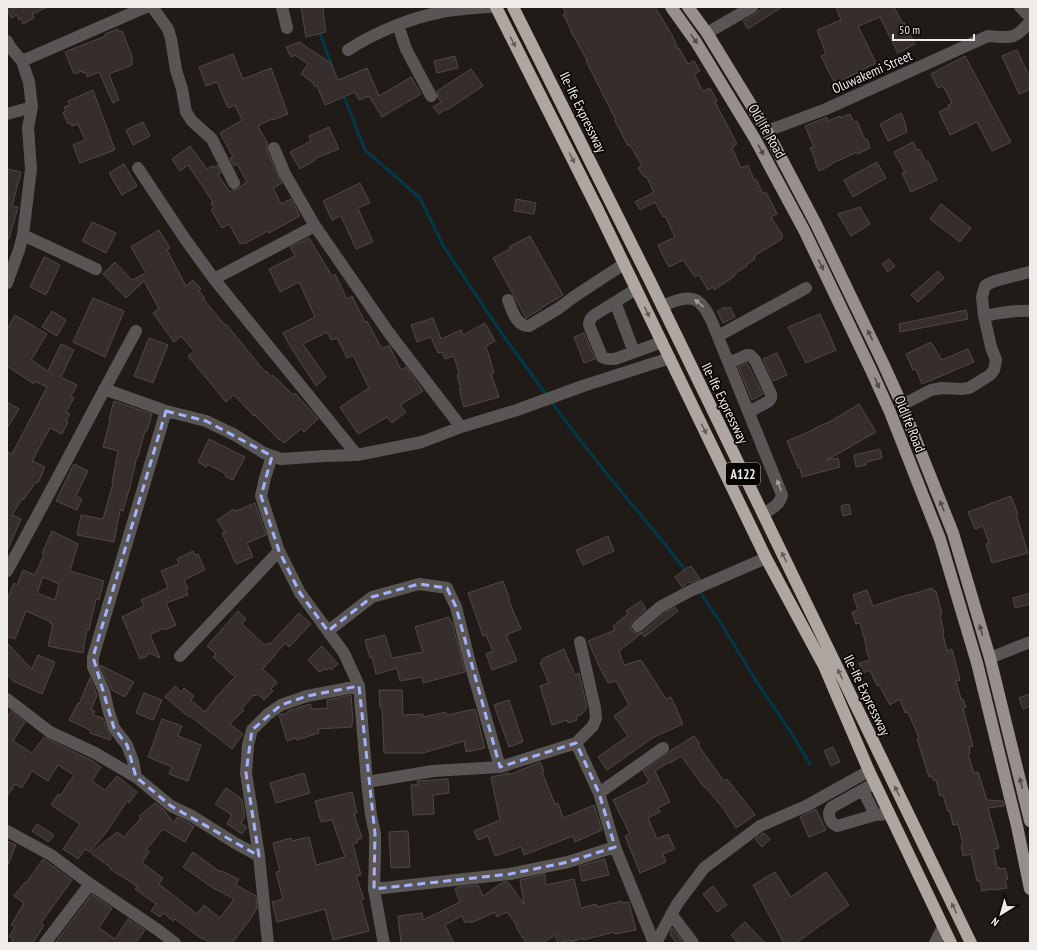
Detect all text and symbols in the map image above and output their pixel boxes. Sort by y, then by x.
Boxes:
scale bar [893,16,974,42]
text: 50 m [899,22,920,37]
one-way arrow [690,34,698,44]
one-way arrow [510,36,517,47]
street label: Oluwakemi Street [829,46,915,98]
street label: Ile-Ife Expressway [556,69,611,156]
street label: Old Ife Road [744,101,790,161]
one-way arrow [758,144,764,156]
one-way arrow [569,152,575,164]
one-way arrow [818,260,824,271]
one-way arrow [693,299,704,308]
one-way arrow [644,307,650,318]
one-way arrow [867,329,873,341]
street label: Ile-Ife Expressway [698,360,753,447]
one-way arrow [874,377,880,388]
street label: Old Ife Road [891,393,929,455]
one-way arrow [701,424,707,435]
road number: A122 [726,463,760,485]
one-way arrow [775,479,781,491]
one-way arrow [939,501,945,512]
one-way arrow [781,551,787,563]
one-way arrow [978,624,984,636]
street label: Ile-Ife Expressway [840,652,895,739]
one-way arrow [837,668,843,680]
one-way arrow [1017,777,1023,789]
one-way arrow [894,785,900,797]
north arrow [981,894,1021,934]
one-way arrow [951,902,957,914]
text: N [988,915,1002,929]

